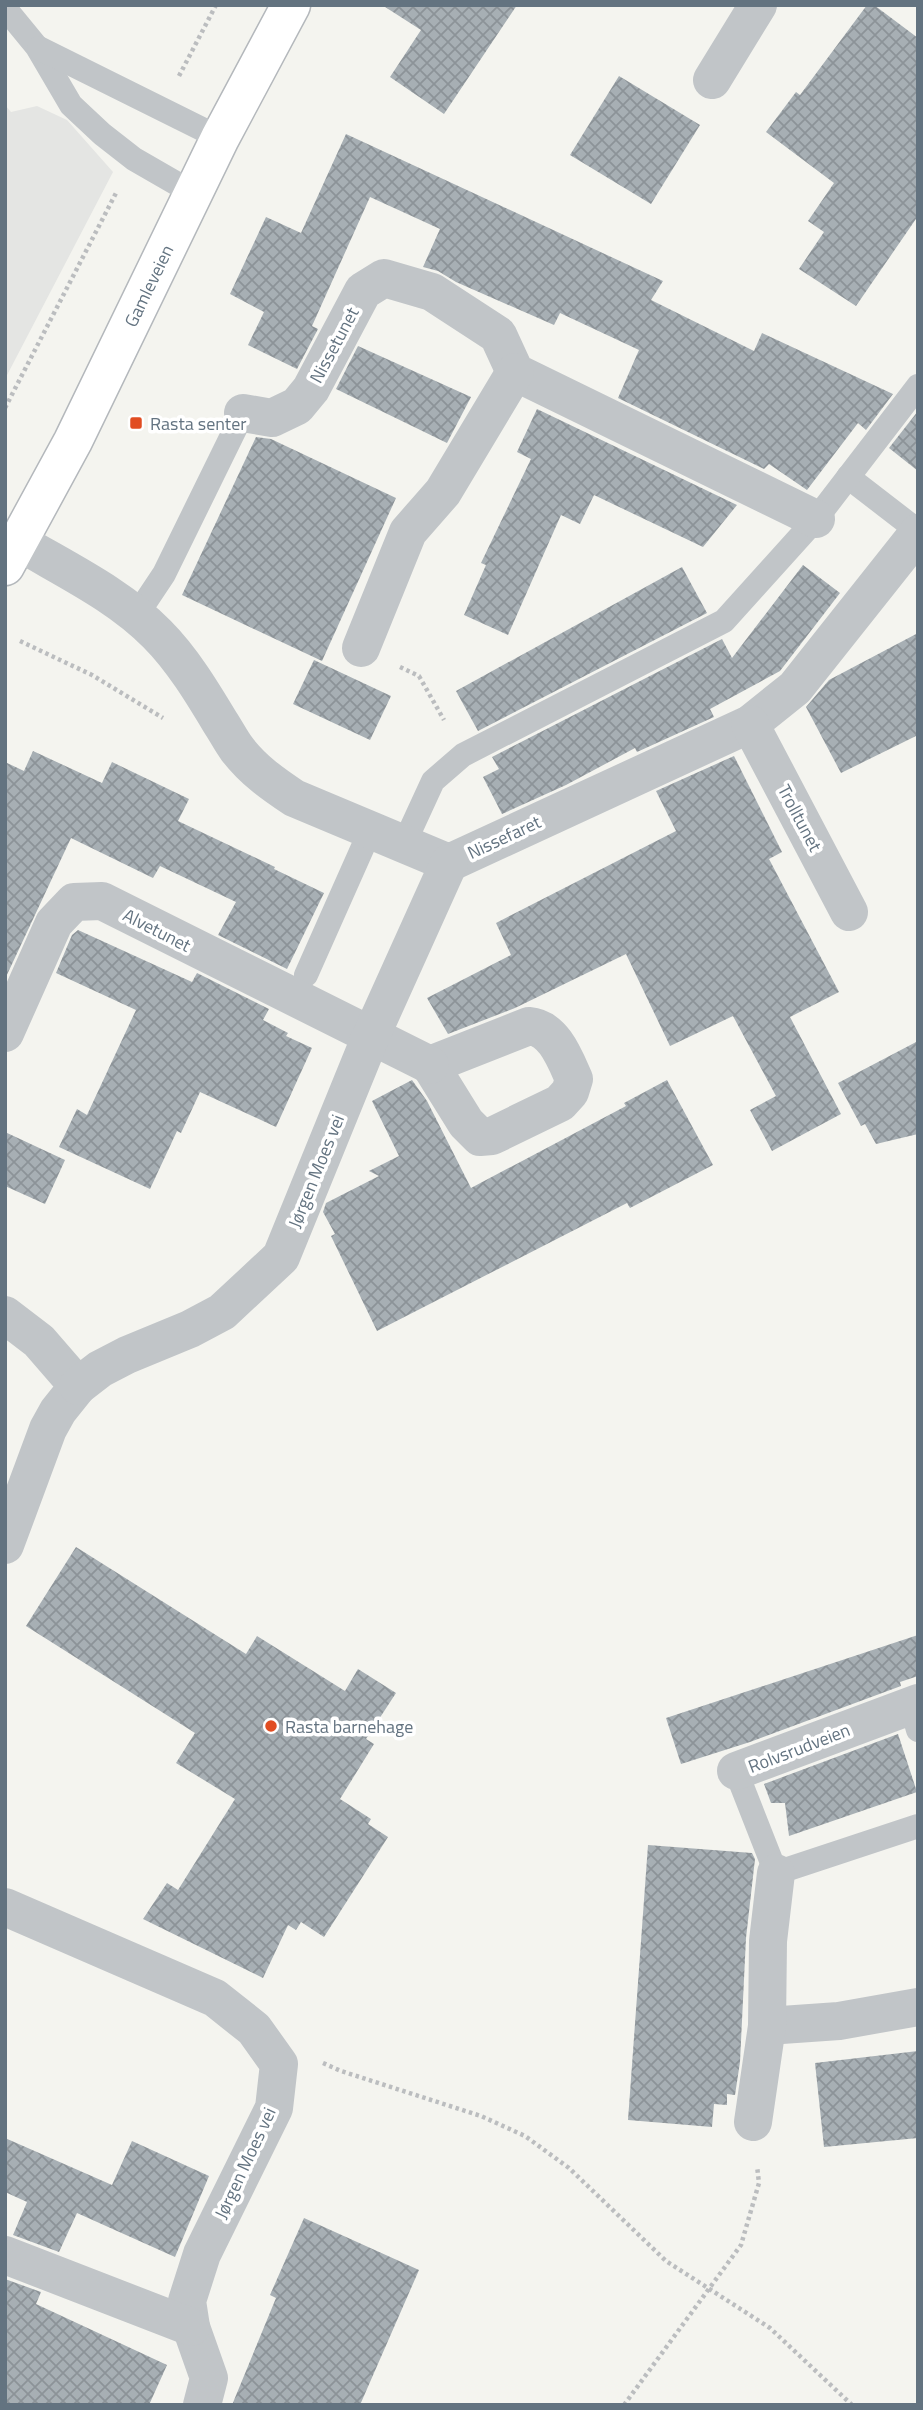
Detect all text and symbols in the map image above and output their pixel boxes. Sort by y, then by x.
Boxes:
street label: Gamleveien [117,240,180,331]
street label: Nissetunet [303,302,366,388]
place label: Rasta senter [150,410,246,437]
marker: Rasta senter [128,415,144,431]
street label: Trolltunet [771,780,829,857]
street label: Nissefaret [463,808,546,866]
street label: Alvetunet [118,901,196,959]
street label: Jørgen Moes vei [281,1110,351,1232]
place label: Rasta barnehage [285,1713,413,1740]
street label: Rolvsrudveien [744,1716,854,1780]
marker: Rasta barnehage [263,1718,279,1734]
street label: Jørgen Moes vei [207,2103,283,2223]

